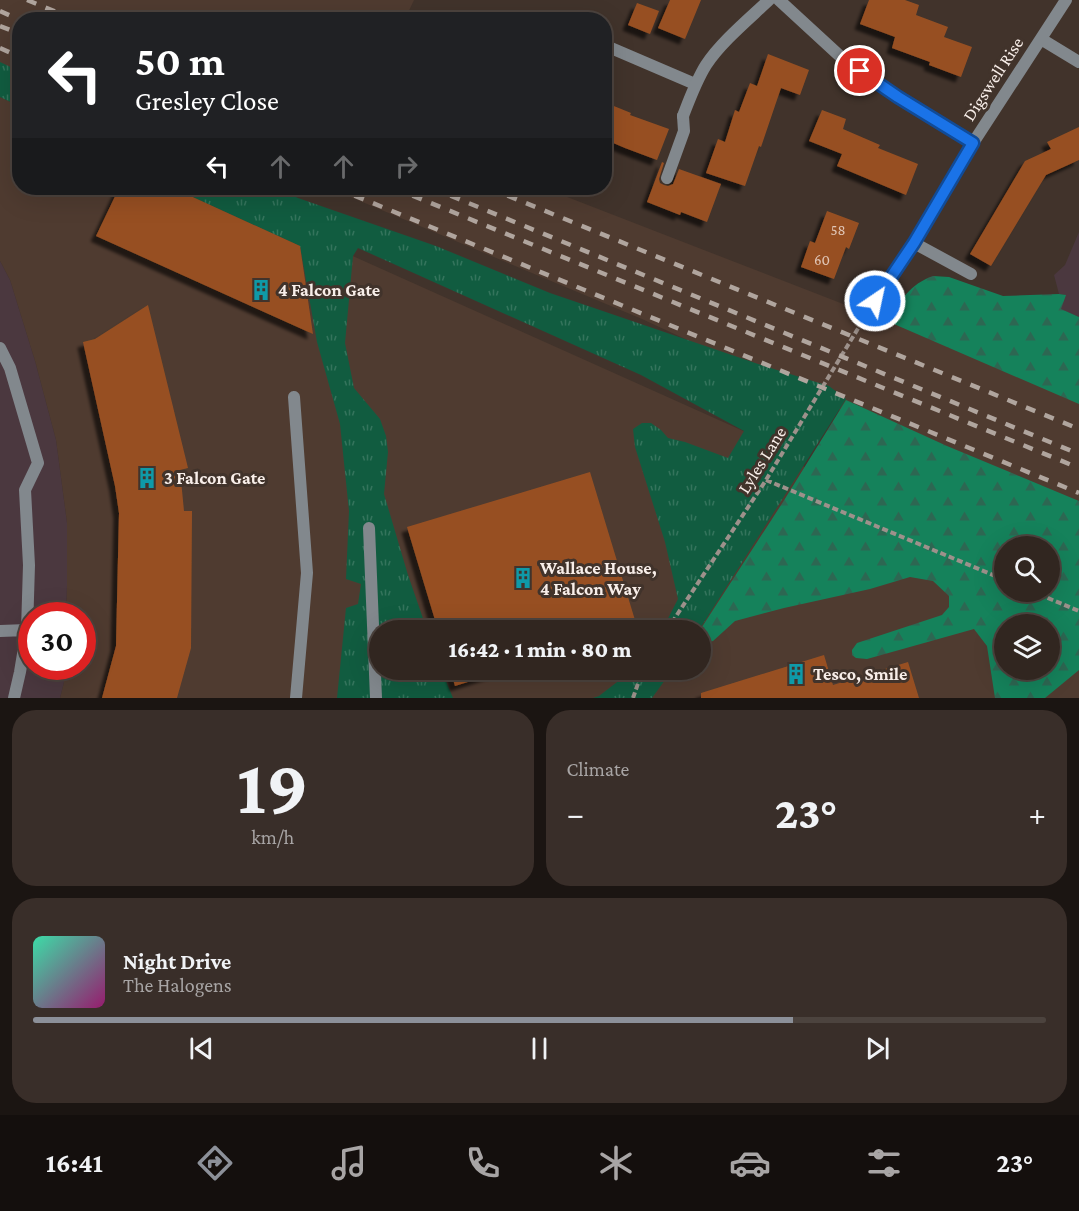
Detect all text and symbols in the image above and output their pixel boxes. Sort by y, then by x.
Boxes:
street label: Digswell Rise [959,33,1028,125]
icon: left [36,36,114,114]
text: 50 m [135,37,225,84]
pin [834,45,885,96]
icon: arrive [843,54,876,87]
text: Gresley Close [135,86,279,116]
icon: left [201,150,234,183]
icon: ahead [264,150,297,183]
icon: ahead [327,150,360,183]
icon: right [390,150,423,183]
house number: 58 [830,222,846,238]
house number: 60 [814,252,830,268]
position arrow [843,269,907,333]
building icon: 4 Falcon Gate [249,278,273,302]
place label: 4 Falcon Gate [278,280,380,300]
street label: Lyles Lane [734,423,790,497]
building icon: 3 Falcon Gate [135,466,159,490]
place label: 3 Falcon Gate [164,468,265,488]
map controls [994,536,1060,680]
button: search [994,536,1060,602]
place label: Wallace House, 4 Falcon Way [539,558,657,599]
building icon: Wallace House, 4 Falcon Way [511,566,535,590]
speed limit sign: 30 [18,602,96,680]
button: layers [994,614,1060,680]
text: 16:42 · 1 min · 80 m [448,637,632,662]
building icon: Tesco, Smile [784,662,808,686]
place label: Tesco, Smile [813,664,907,684]
text: 19 [237,743,309,830]
text: Climate [567,758,629,780]
text: 23° [775,788,838,838]
text: − [567,795,584,832]
text: + [1029,795,1046,832]
text: km/h [251,826,294,848]
text: Night Drive [123,949,231,974]
text: The Halogens [123,974,232,996]
icon: previous [185,1032,218,1065]
icon: pause [523,1032,556,1065]
icon: next [861,1032,894,1065]
icon: directions [194,1142,236,1184]
icon: music [328,1142,370,1184]
icon: phone [462,1142,504,1184]
icon: climate [595,1142,637,1184]
icon: car [729,1142,771,1184]
icon: filters [863,1142,905,1184]
text: 16:41 [46,1148,103,1178]
text: 23° [996,1148,1033,1178]

